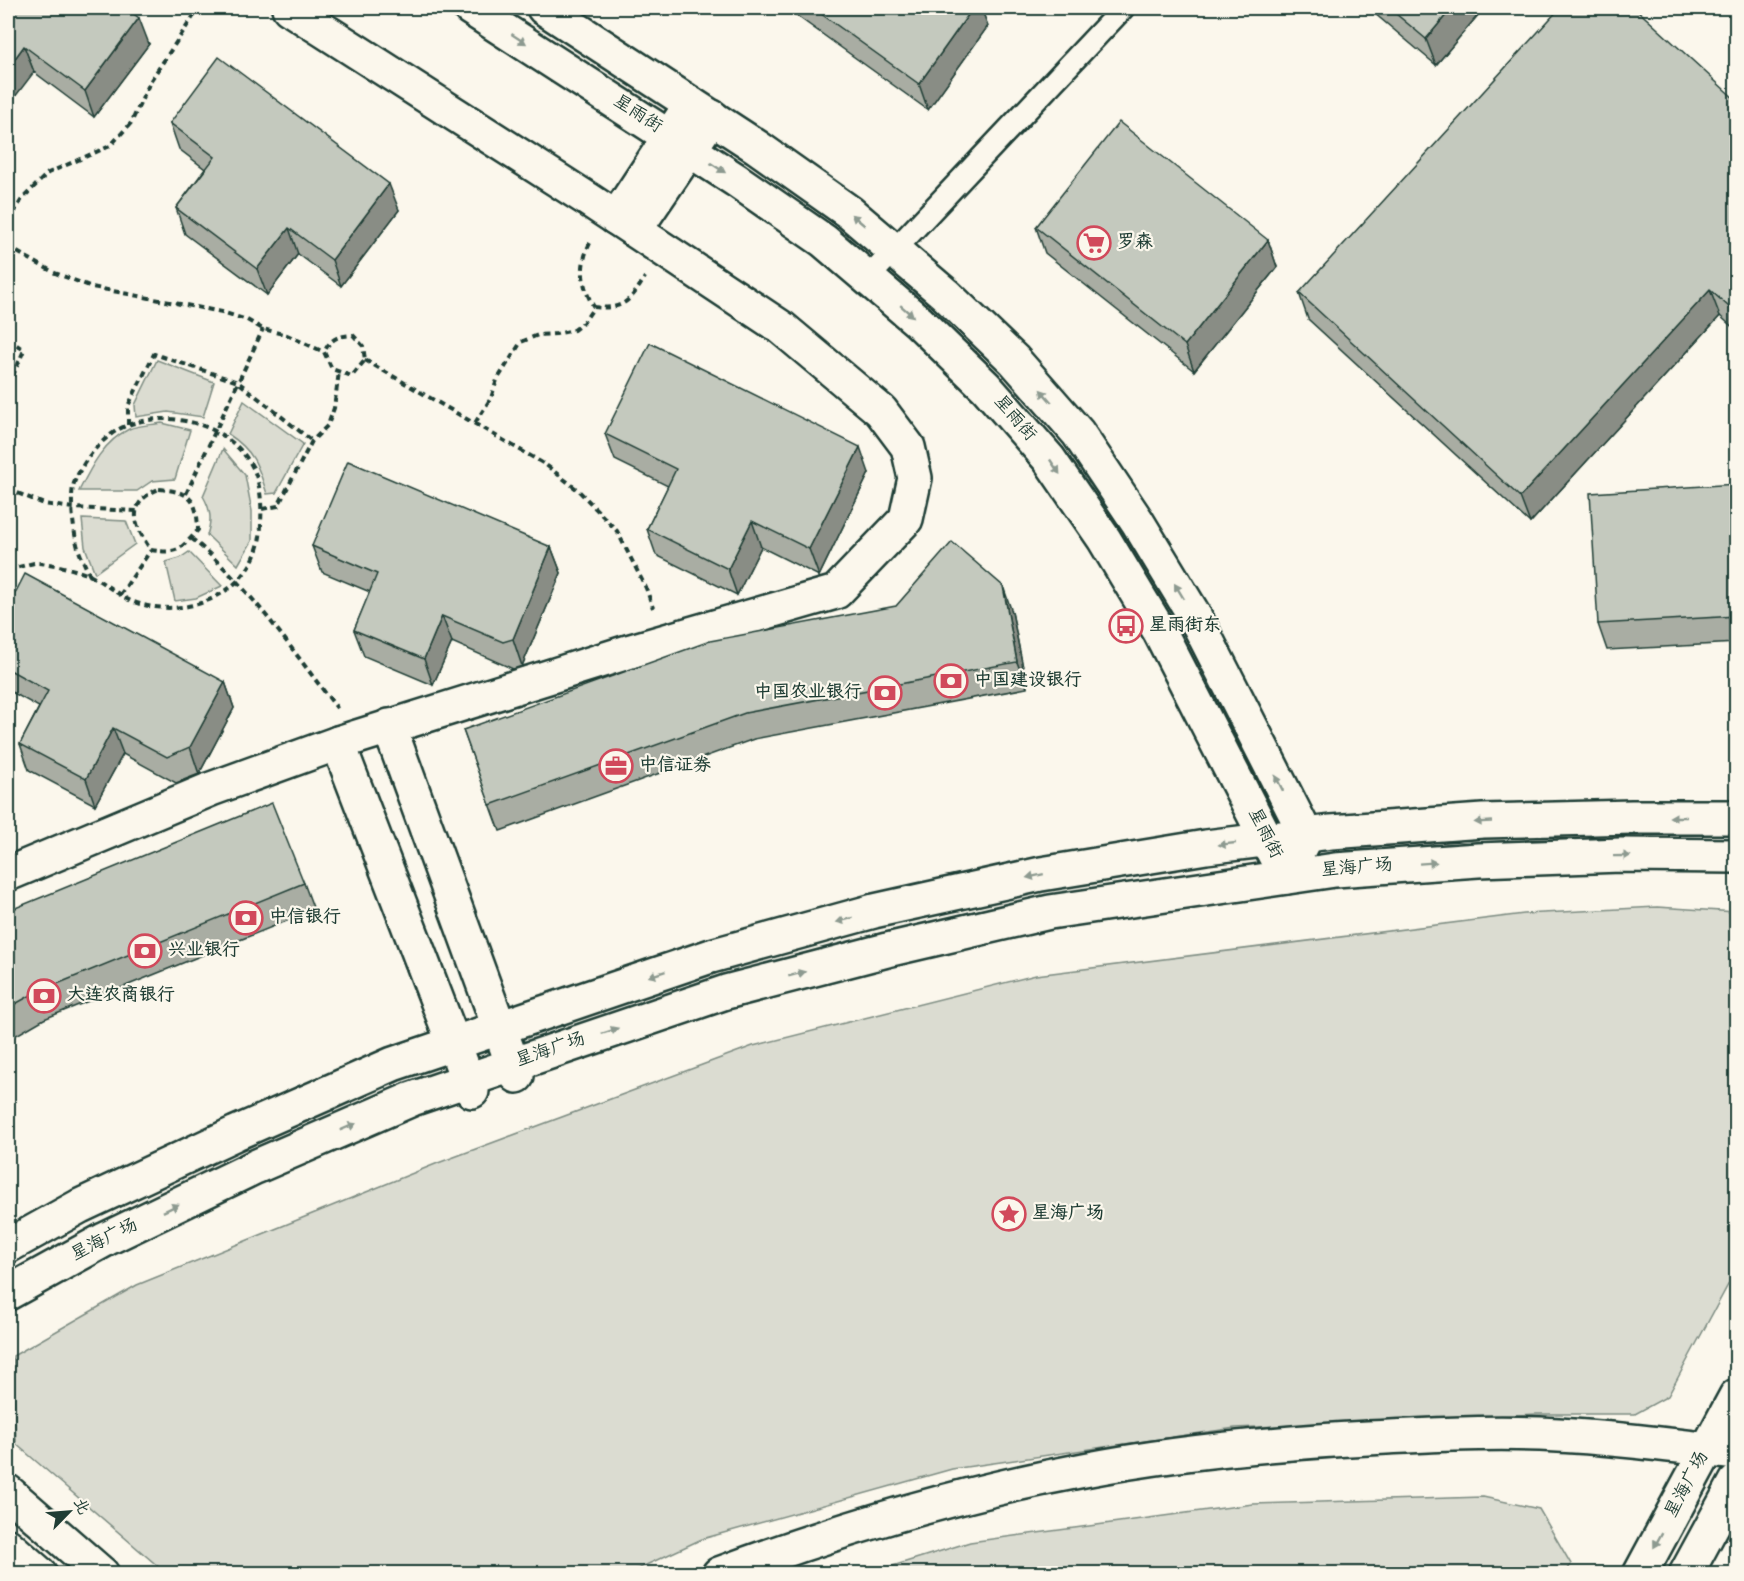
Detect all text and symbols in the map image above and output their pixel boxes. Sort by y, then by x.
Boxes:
one-way arrow [511,34,527,45]
street label: 星雨街 [608,90,666,140]
one-way arrow [710,162,726,173]
one-way arrow [851,214,866,227]
supermarket icon: 罗森 [1076,225,1112,261]
place label: 罗森 [1117,231,1153,256]
one-way arrow [899,304,914,317]
one-way arrow [1040,389,1053,404]
street label: 星雨街 [987,390,1041,448]
one-way arrow [1049,459,1061,475]
one-way arrow [1174,583,1185,599]
bus stop icon: 星雨街东 [1108,608,1144,644]
place label: 星雨街东 [1149,614,1221,639]
bank icon: 中国建设银行 [933,663,969,699]
place label: 中国建设银行 [974,669,1082,694]
bank icon: 中国农业银行 [867,675,903,711]
place label: 中国农业银行 [754,681,862,706]
office icon: 中信证券 [598,748,634,784]
place label: 中信证券 [639,754,711,779]
one-way arrow [1275,774,1284,791]
street label: 星雨街 [1241,804,1287,864]
one-way arrow [1669,812,1688,822]
one-way arrow [1474,817,1493,826]
one-way arrow [1217,839,1236,849]
one-way arrow [1613,851,1632,860]
street label: 星海广场 [1320,853,1394,885]
one-way arrow [1418,859,1437,868]
one-way arrow [1025,872,1044,881]
bank icon: 中信银行 [228,900,264,936]
place label: 中信银行 [269,906,341,931]
one-way arrow [835,915,854,925]
bank icon: 兴业银行 [127,933,163,969]
place label: 兴业银行 [168,939,240,964]
one-way arrow [648,969,666,979]
one-way arrow [788,969,806,978]
bank icon: 大连农商银行 [26,978,62,1014]
place label: 大连农商银行 [67,984,175,1009]
one-way arrow [602,1026,620,1036]
street label: 星海广场 [513,1027,589,1075]
one-way arrow [340,1122,358,1132]
place icon: 星海广场 [991,1196,1027,1232]
place label: 星海广场 [1032,1202,1104,1227]
one-way arrow [163,1203,180,1212]
street label: 星海广场 [67,1214,143,1268]
street label: 星海广场 [1660,1447,1716,1523]
north arrow [39,1482,99,1542]
text: 北 [67,1495,94,1519]
one-way arrow [1654,1531,1664,1548]

